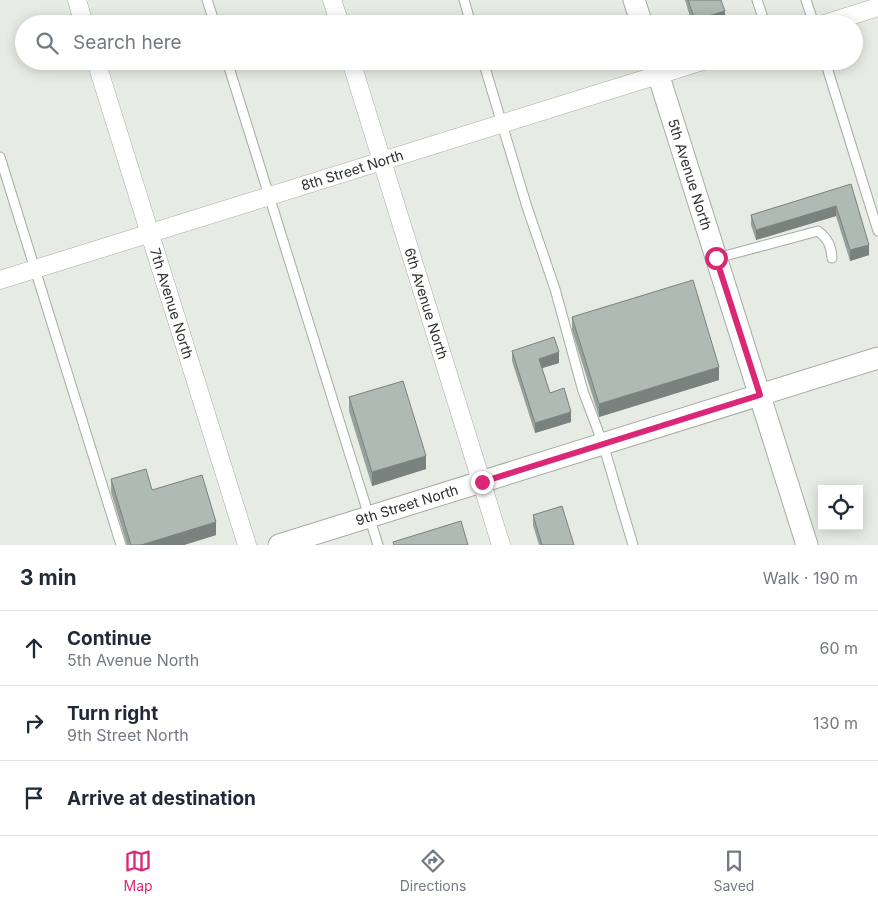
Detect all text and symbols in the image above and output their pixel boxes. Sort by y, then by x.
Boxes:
search box [15,15,863,70]
icon: search [33,29,61,57]
text: Search here [73,31,182,54]
street label: 5th Avenue North [665,117,716,232]
street label: 8th Street North [299,146,405,194]
street label: 7th Avenue North [147,246,197,361]
street label: 6th Avenue North [401,246,452,361]
route start [705,247,728,270]
route end [471,471,494,494]
street label: 9th Street North [353,481,460,529]
map controls [818,485,863,530]
button: locate [818,485,863,530]
text: 3 min [20,565,76,590]
text: Walk · 190 m [763,568,858,588]
text: Continue [67,627,152,650]
icon: ahead [20,634,48,662]
text: 60 m [819,638,858,658]
text: 5th Avenue North [67,650,199,670]
text: Turn right [67,702,158,725]
icon: right [20,709,48,737]
text: 130 m [813,713,858,733]
text: 9th Street North [67,725,189,745]
icon: arrive [20,784,48,812]
text: Arrive at destination [67,787,256,810]
tab: Map [124,847,153,894]
tab: Directions [400,847,466,894]
tab: Saved [713,847,754,894]

